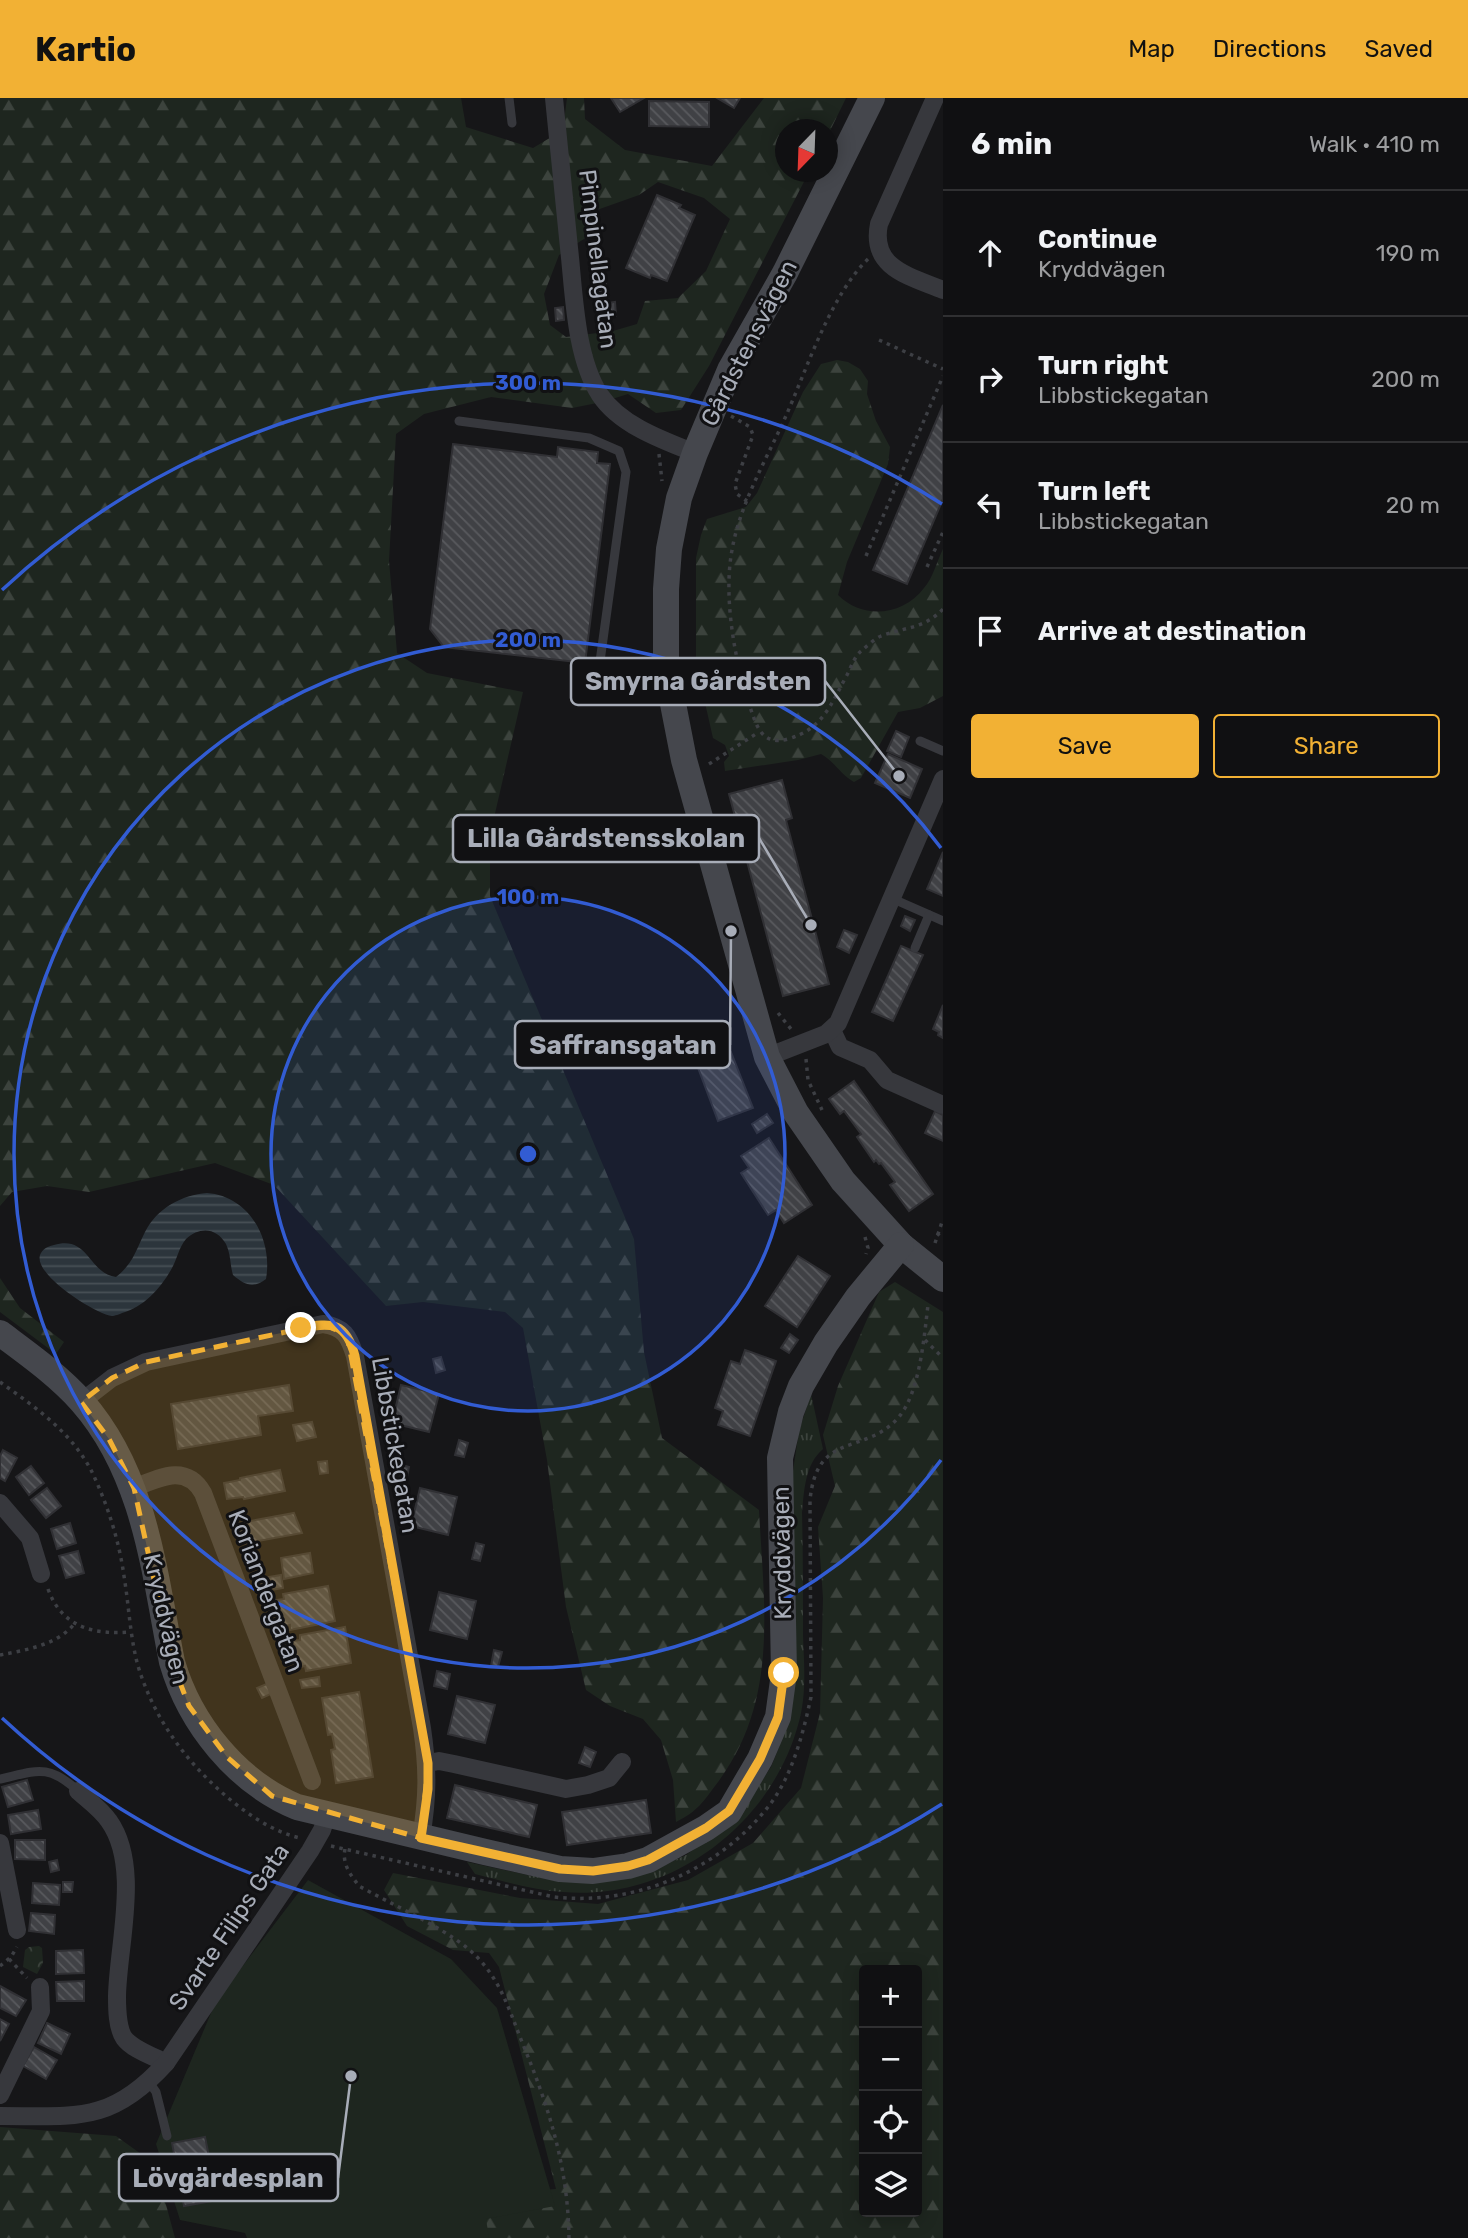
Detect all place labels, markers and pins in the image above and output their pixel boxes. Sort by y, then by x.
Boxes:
callout: Smyrna Gårdsten [571,658,825,705]
callout: Lilla Gårdstensskolan [453,815,759,862]
callout: Saffransgatan [515,1021,730,1068]
centre of rings [516,1142,540,1166]
callout: Lövgärdesplan [119,2154,338,2201]

